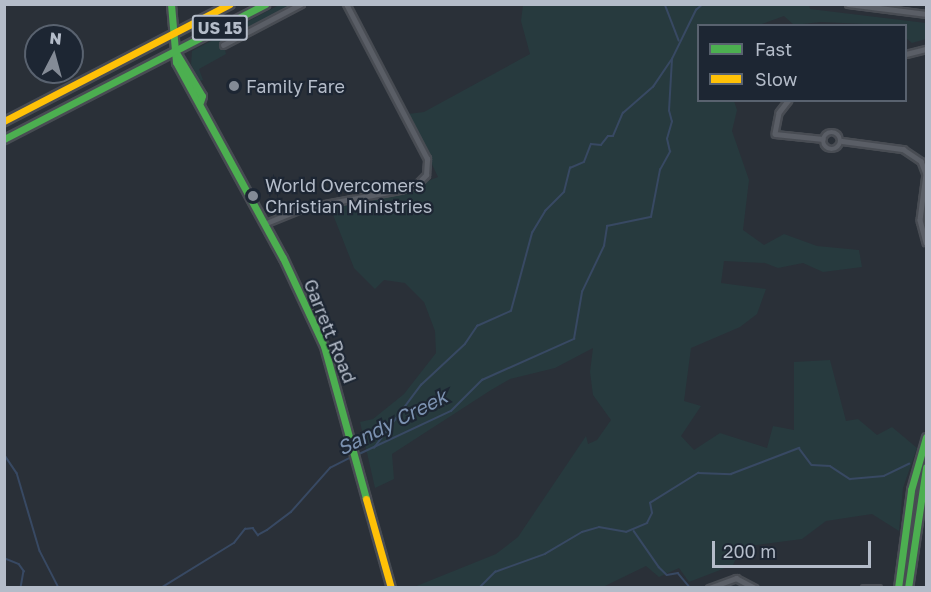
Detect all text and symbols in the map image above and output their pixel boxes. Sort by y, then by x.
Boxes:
road number: US 15 [192,15,248,41]
north arrow [24,24,84,84]
legend [697,24,907,102]
text: N [49,28,63,49]
text: Fast [755,38,792,60]
text: Slow [755,68,797,90]
place label: Family Fare [246,75,345,97]
marker: Family Fare [227,79,241,93]
place label: World Overcomers Christian Ministries [265,175,432,218]
marker: World Overcomers Christian Ministries [246,189,260,203]
street label: Garrett Road [299,276,361,386]
water label: Sandy Creek [333,384,451,460]
scale bar [715,529,874,567]
text: 200 m [723,540,776,562]

